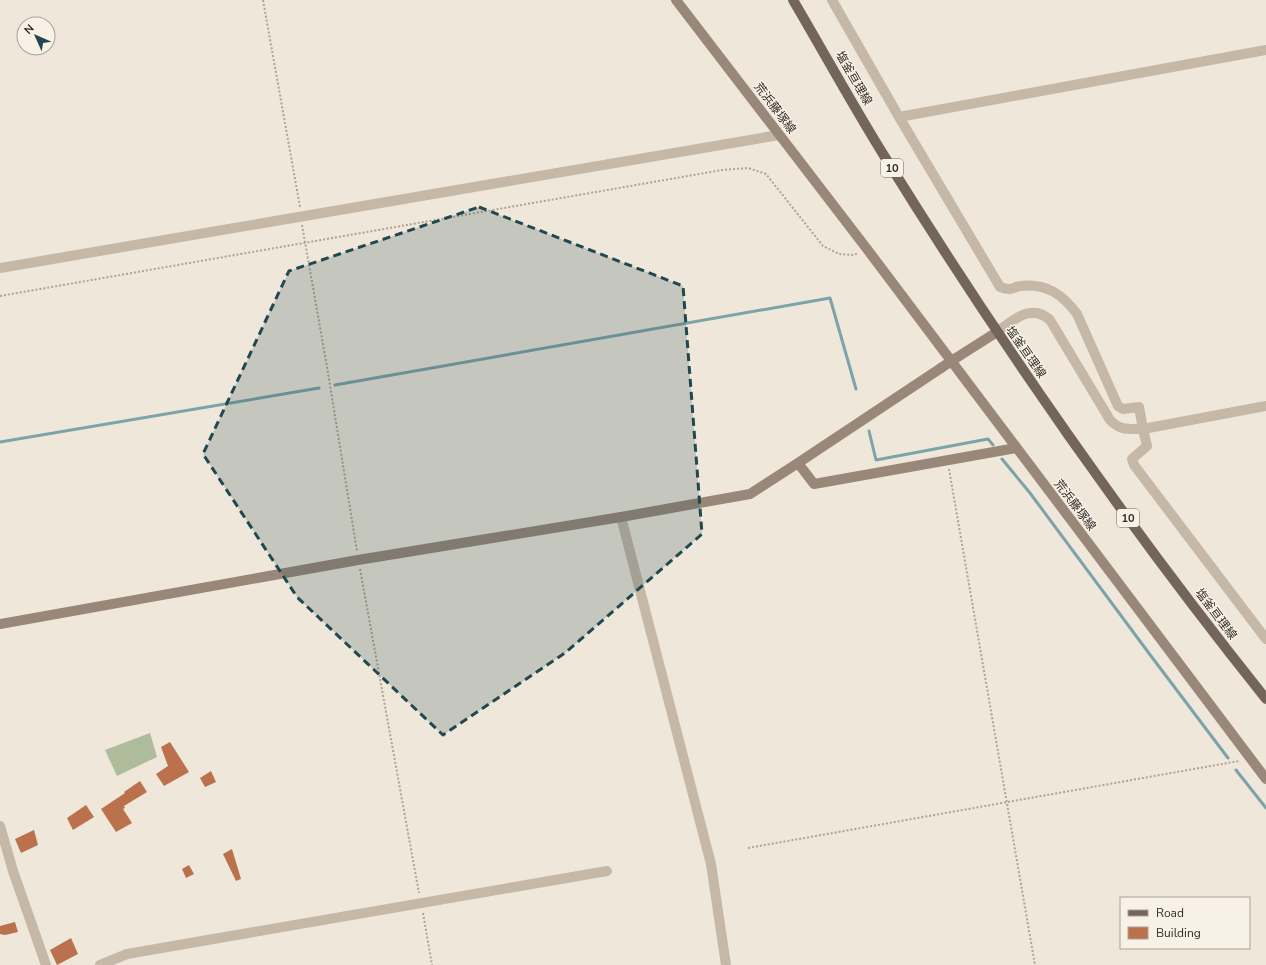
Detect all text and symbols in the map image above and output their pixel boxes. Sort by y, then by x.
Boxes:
north arrow [16,16,56,56]
text: N [21,21,37,37]
street label: 塩釜亘理線 [832,48,876,108]
street label: 荒浜藤塚線 [751,79,799,137]
road number: 10 [881,159,903,177]
street label: 塩釜亘理線 [1002,323,1050,381]
street label: 荒浜藤塚線 [1051,476,1099,534]
road number: 10 [1117,509,1139,527]
street label: 塩釜亘理線 [1192,585,1240,643]
legend [1120,897,1250,949]
text: Road [1156,905,1184,921]
text: Building [1156,925,1201,941]

